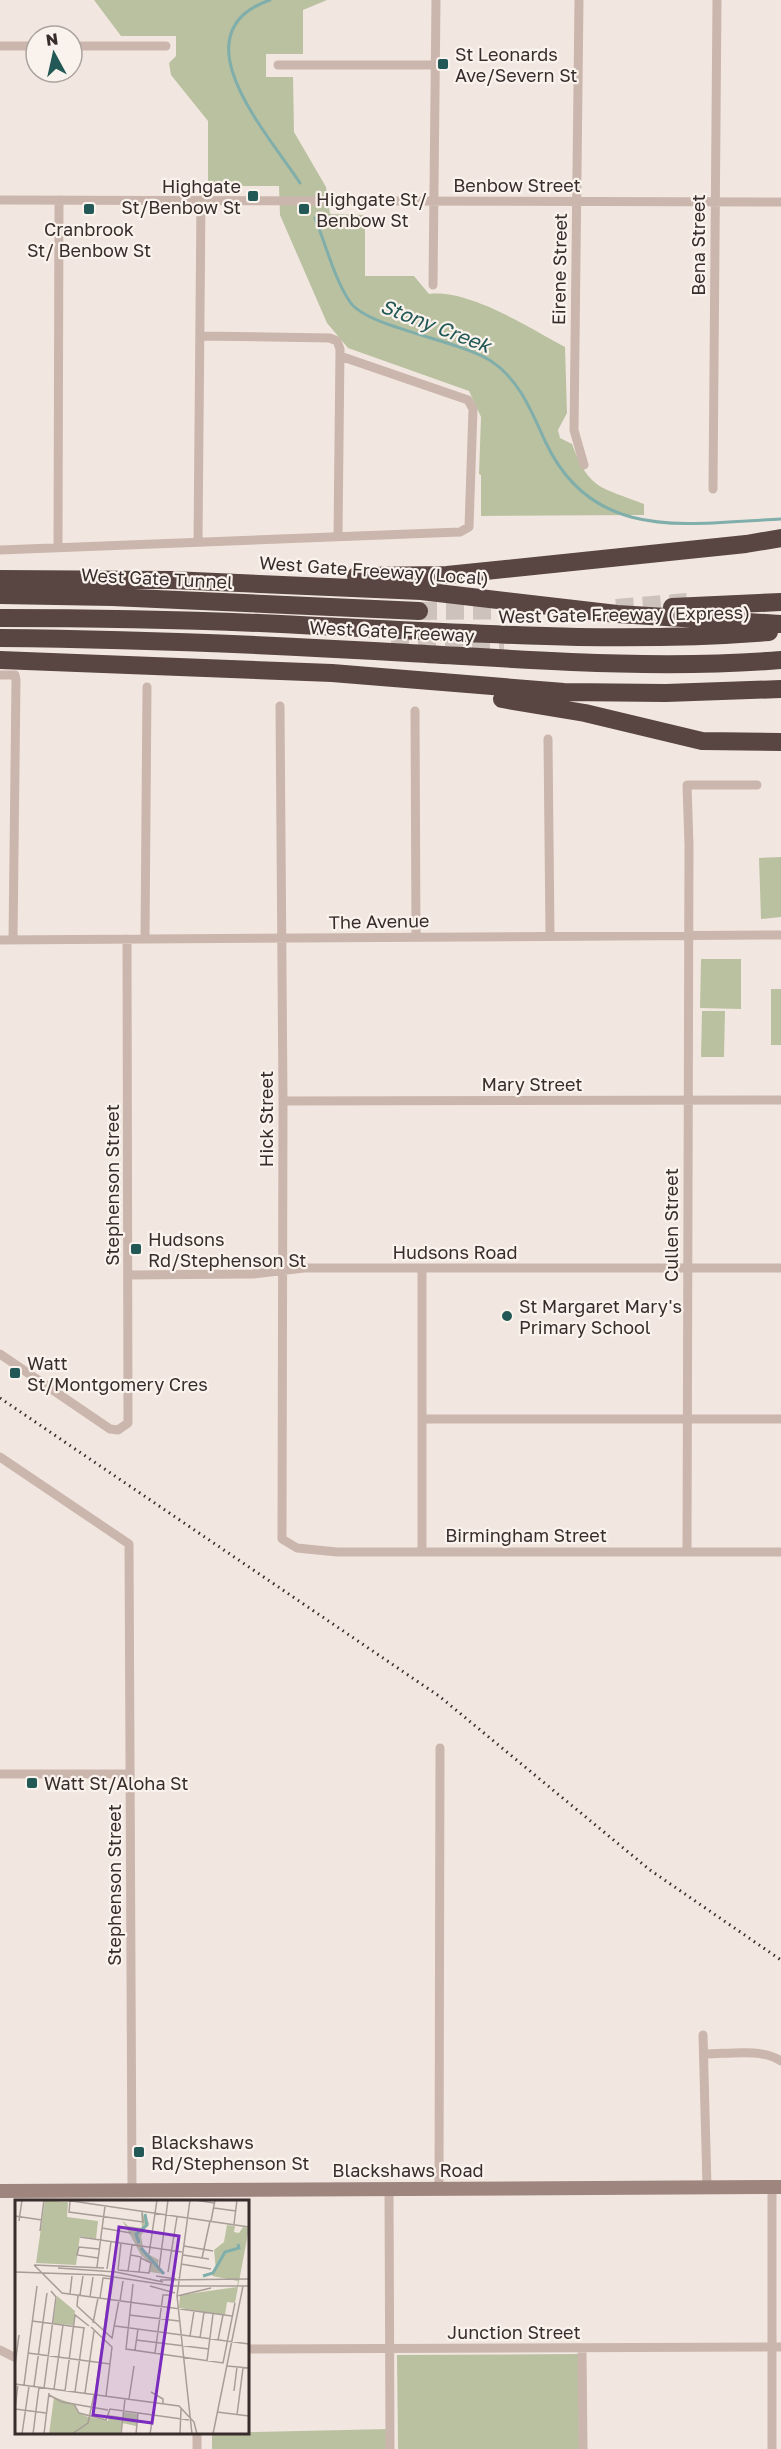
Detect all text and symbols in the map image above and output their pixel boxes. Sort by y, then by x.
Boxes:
north arrow [24,24,84,84]
text: N [44,28,59,50]
place label: St Leonards Ave/Severn St [455,43,578,86]
marker: St Leonards Ave/Severn St [436,57,450,71]
street label: Benbow Street [453,174,581,196]
place label: Highgate St/Benbow St [121,175,241,218]
place label: Highgate St/ Benbow St [316,188,427,231]
marker: Highgate St/Benbow St [246,189,260,203]
street label: Bena Street [687,194,709,296]
marker: Cranbrook St/ Benbow St [82,202,96,216]
marker: Highgate St/ Benbow St [297,202,311,216]
street label: Eirene Street [547,213,571,325]
place label: Cranbrook St/ Benbow St [27,218,151,261]
water label: Stony Creek [377,293,497,359]
street label: West Gate Freeway (Local) [258,551,490,589]
street label: West Gate Tunnel [81,563,234,593]
street label: West Gate Freeway (Express) [498,601,750,627]
street label: West Gate Freeway [309,616,475,646]
street label: The Avenue [328,909,430,933]
street label: Hick Street [255,1071,277,1167]
street label: Mary Street [481,1073,583,1095]
street label: Stephenson Street [101,1104,123,1266]
street label: Cullen Street [660,1168,682,1282]
place label: Hudsons Rd/Stephenson St [148,1228,307,1271]
street label: Hudsons Road [392,1241,518,1263]
marker: Hudsons Rd/Stephenson St [129,1242,143,1256]
place label: St Margaret Mary's Primary School [519,1295,682,1338]
marker: St Margaret Mary's Primary School [500,1309,514,1323]
place label: Watt St/Montgomery Cres [27,1352,208,1395]
marker: Watt St/Montgomery Cres [8,1366,22,1380]
street label: Birmingham Street [445,1524,607,1546]
place label: Watt St/Aloha St [44,1772,188,1794]
marker: Watt St/Aloha St [25,1776,39,1790]
street label: Stephenson Street [103,1804,125,1966]
place label: Blackshaws Rd/Stephenson St [151,2131,310,2174]
marker: Blackshaws Rd/Stephenson St [132,2145,146,2159]
street label: Blackshaws Road [332,2159,484,2181]
inset map [15,2200,249,2434]
street label: Junction Street [447,2321,581,2343]

